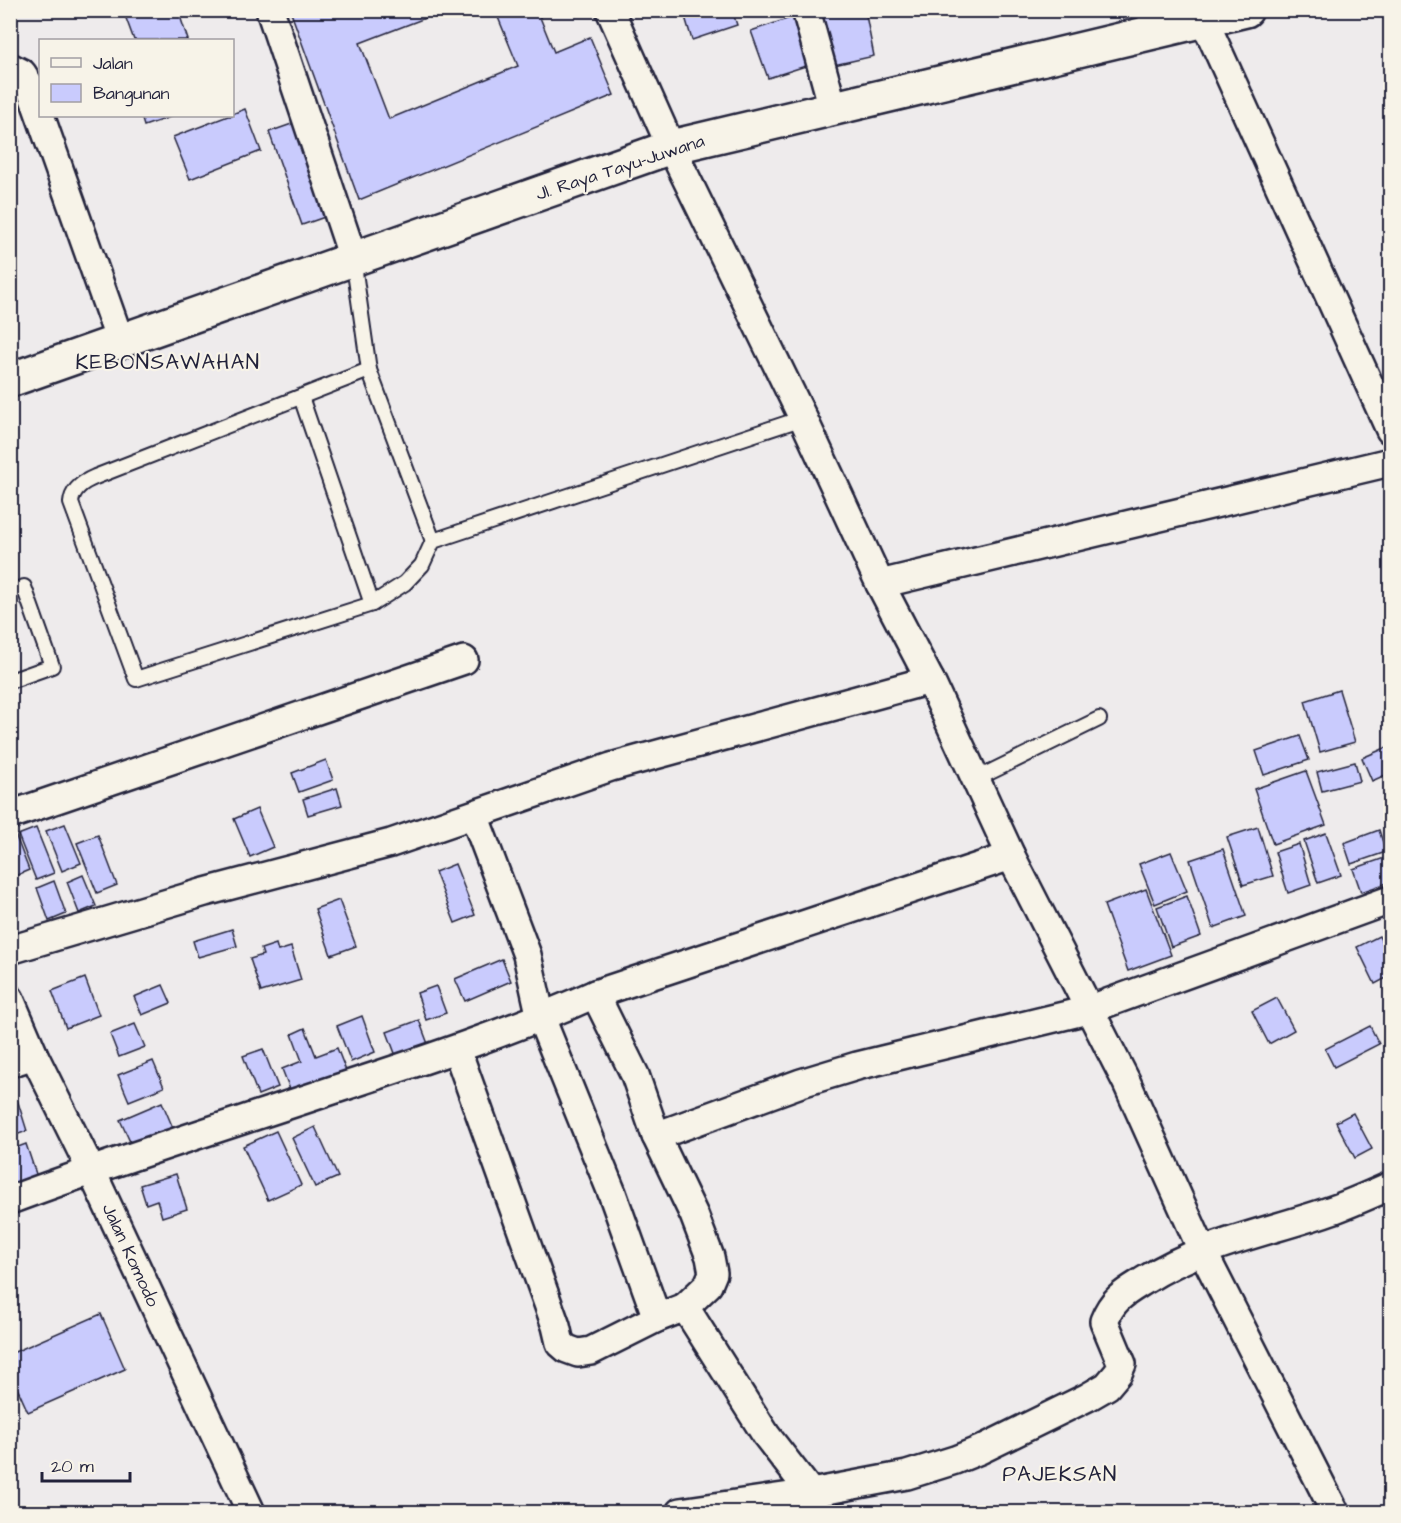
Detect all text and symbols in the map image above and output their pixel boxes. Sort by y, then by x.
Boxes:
legend [39,39,234,117]
text: Jalan [93,51,133,76]
text: Bangunan [93,81,170,107]
street label: Jl. Raya Tayu-Juwana [533,128,708,207]
district label: KEBONSAWAHAN [76,348,260,377]
street label: Jalan Komodo [96,1199,165,1311]
scale bar [42,1445,130,1483]
text: 20 m [51,1454,94,1479]
district label: PAJEKSAN [1002,1460,1118,1489]

